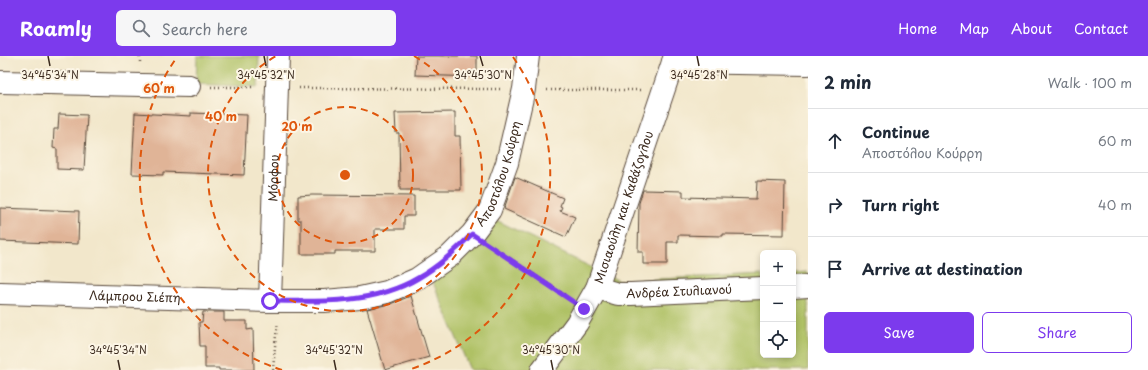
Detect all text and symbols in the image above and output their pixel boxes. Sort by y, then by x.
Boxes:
search box [116,10,396,46]
text: Roamly [20,14,92,42]
icon: search [130,17,152,39]
text: Search here [162,17,248,40]
text: Home [898,18,937,39]
text: Map [959,18,989,39]
text: About [1011,18,1052,39]
text: Contact [1074,18,1128,39]
text: 34°45'34"N [21,67,79,82]
text: 34°45'32"N [237,67,295,82]
text: 34°45'30"N [454,67,512,82]
text: 34°45'28"N [670,67,728,82]
text: 2 min [824,69,871,95]
text: Walk · 100 m [1048,73,1132,92]
text: 60 m [143,79,175,97]
text: 40 m [205,107,237,125]
text: 20 m [281,117,313,135]
street label: Αποστόλου Κούρρη [471,119,524,230]
text: Continue [862,120,930,143]
street label: Μισιαούλη και Καβάζογλου [589,128,657,286]
icon: ahead [824,130,846,152]
text: 60 m [1098,131,1132,150]
text: Αποστόλου Κούρρη [862,143,983,162]
street label: Μόρφου [263,154,283,202]
centre of rings [338,168,352,182]
text: Turn right [862,193,939,216]
icon: right [824,194,846,216]
text: 40 m [1098,195,1132,214]
map controls [760,250,796,358]
button: + [760,250,796,286]
text: Arrive at destination [862,257,1023,280]
icon: arrive [824,258,846,280]
street label: Ανδρέα Στυλιανού [626,279,732,302]
street label: Λάμπρου Σιέπη [89,286,181,306]
button: − [760,286,796,322]
route start [261,292,279,310]
route end [575,300,593,318]
button: Save [824,312,974,353]
button: Share [982,312,1132,353]
button: locate [760,322,796,358]
text: 34°45'34"N [89,342,147,357]
text: 34°45'32"N [305,342,363,357]
text: 34°45'30"N [522,342,580,357]

